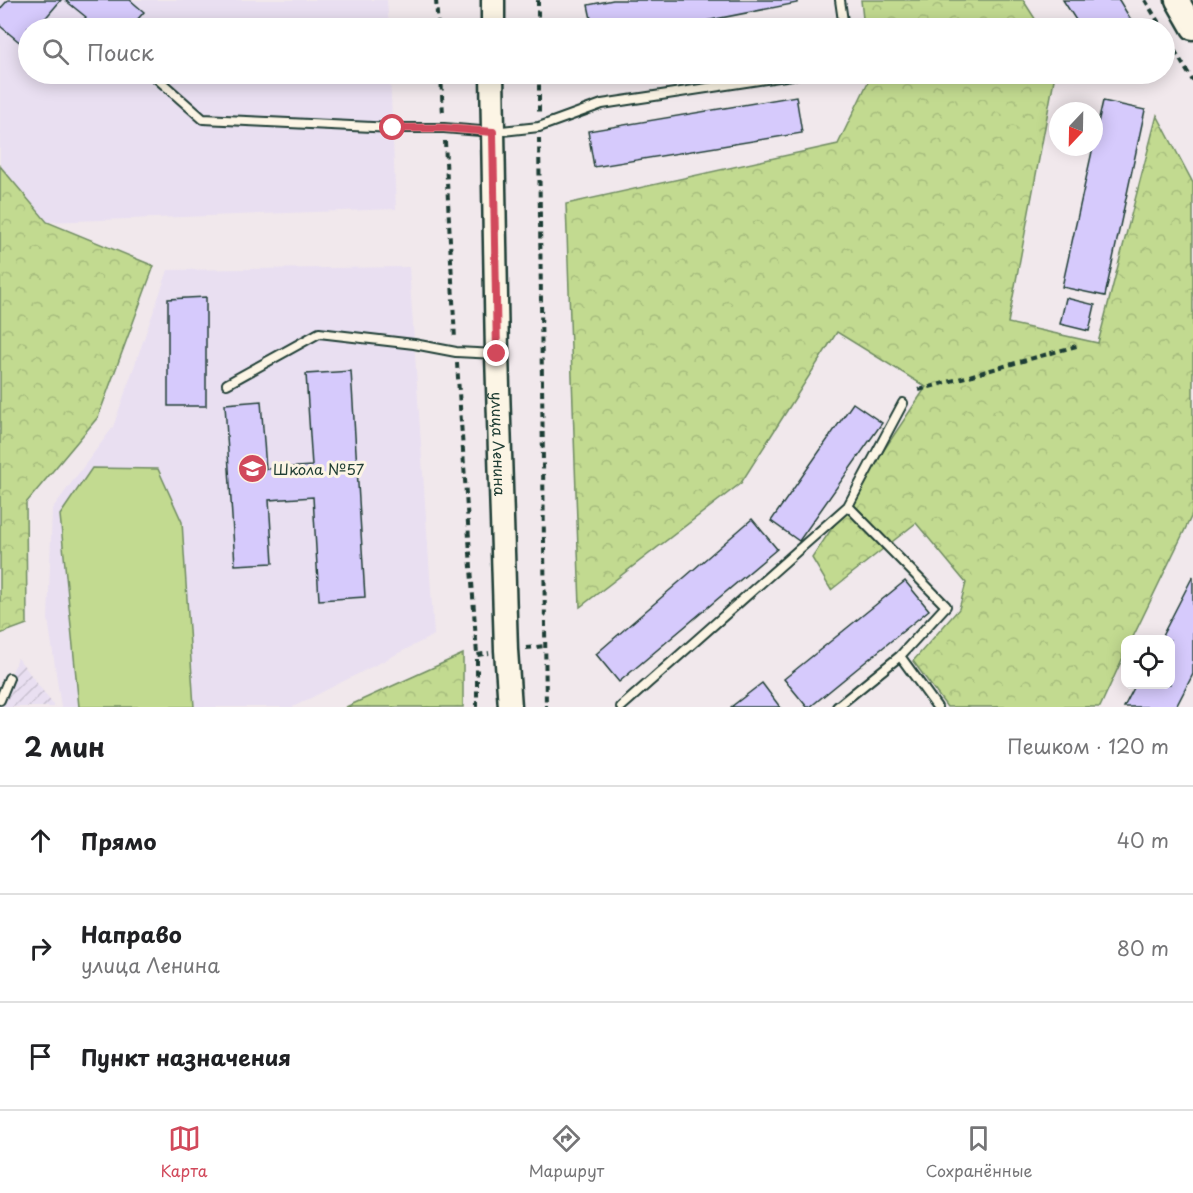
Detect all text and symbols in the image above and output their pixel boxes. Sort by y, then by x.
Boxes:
search box [18,18,1175,84]
icon: search [39,35,72,68]
text: Поиск [87,35,154,68]
north arrow [1049,102,1103,156]
route start [379,114,405,140]
route end [483,340,509,366]
street label: улица Ленина [487,392,513,497]
school or university icon: Школа №57 [236,452,268,484]
place label: Школа №57 [273,457,365,480]
map controls [1121,635,1175,689]
button: locate [1121,635,1175,689]
text: 2 мин [24,727,105,766]
text: Пешком · 120 m [1007,731,1169,761]
icon: ahead [24,824,57,857]
text: Прямо [81,824,156,857]
text: 40 m [1117,825,1169,855]
text: Направо [81,917,182,950]
icon: right [24,932,57,965]
text: 80 m [1117,933,1169,963]
text: улица Ленина [81,950,220,980]
icon: arrive [24,1040,57,1073]
text: Пункт назначения [81,1040,291,1073]
tab: Карта [161,1122,208,1182]
tab: Маршрут [529,1122,604,1182]
tab: Сохранённые [925,1122,1032,1182]

